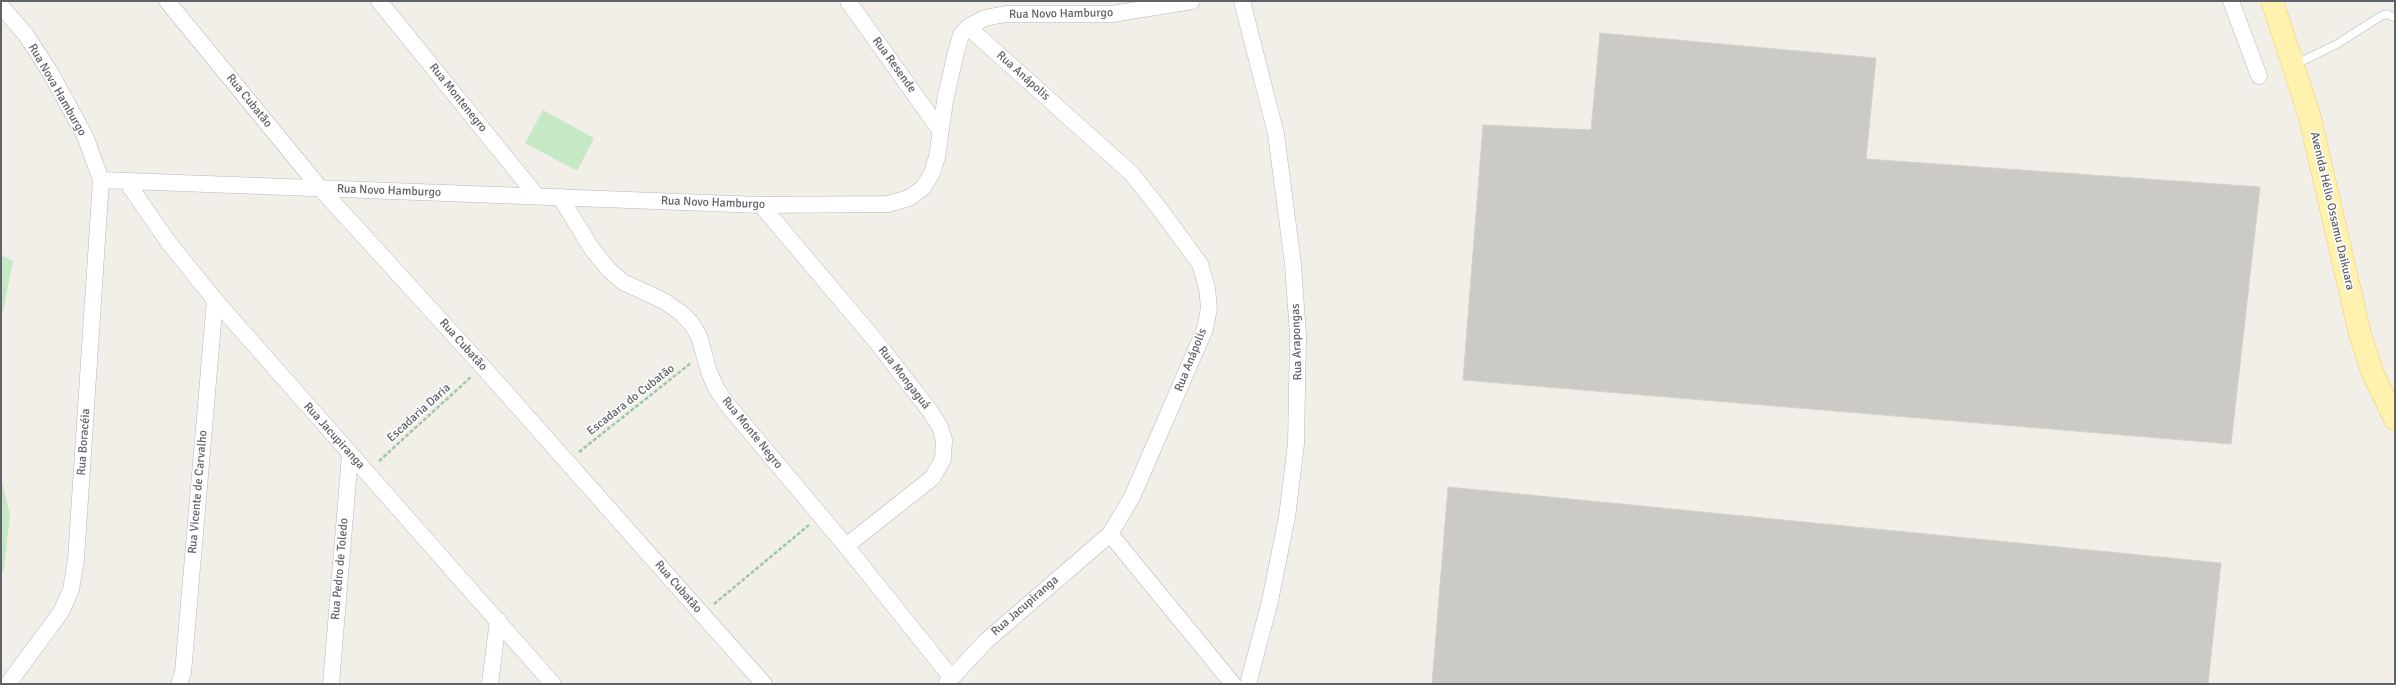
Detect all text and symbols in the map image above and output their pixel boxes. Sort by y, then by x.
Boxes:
street label: Rua Novo Hamburgo [1009,6,1113,22]
street label: Rua Resende [869,34,919,96]
street label: Rua Nova Hamburgo [25,41,89,139]
street label: Rua Anápolis [993,48,1053,104]
street label: Rua Montenegro [426,61,490,135]
street label: Rua Cubatão [223,71,275,131]
street label: Avenida Hélio Ossamu Daikuara [2307,130,2357,292]
street label: Rua Novo Hamburgo [337,182,441,200]
street label: Rua Novo Hamburgo [661,194,765,212]
street label: Rua Arapongas [1288,303,1306,381]
street label: Rua Cubatão [436,316,490,374]
street label: Rua Anápolis [1172,326,1210,394]
street label: Rua Mongaguá [875,344,933,412]
street label: Escadara do Cubatão [584,361,678,439]
street label: Escadaria Daria [384,381,454,445]
street label: Rua Monte Negro [719,394,785,472]
street label: Rua Jacupiranga [300,400,368,472]
street label: Rua Boracéia [74,408,94,476]
street label: Rua Vicente de Carvalho [185,430,211,554]
street label: Rua Pedro de Toledo [328,517,352,621]
street label: Rua Cubatão [651,558,705,616]
street label: Rua Jacupiranga [988,573,1062,639]

